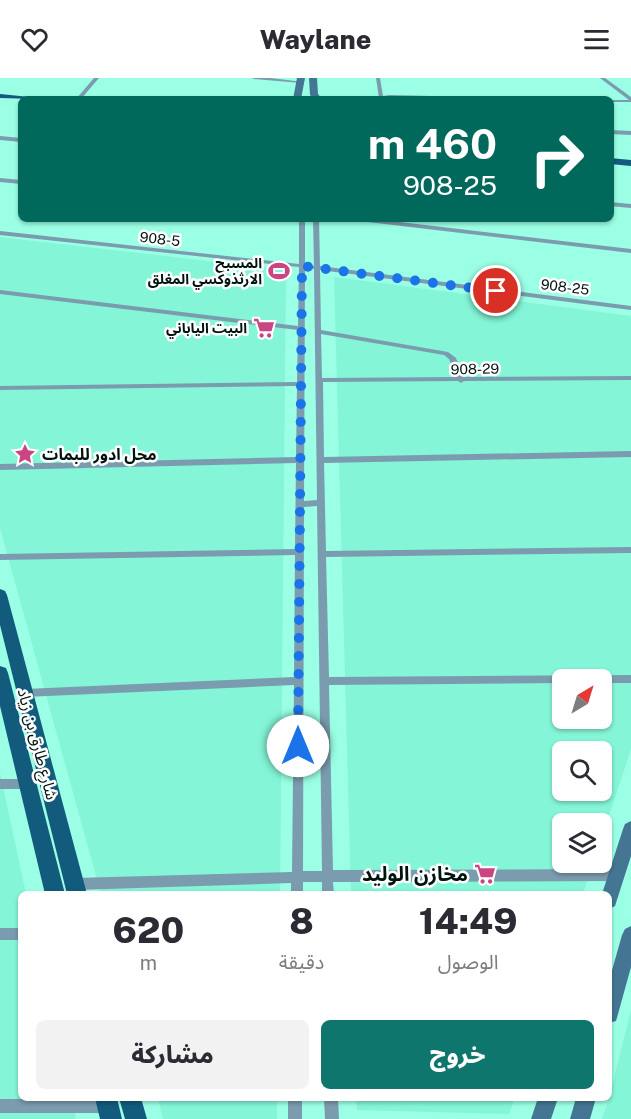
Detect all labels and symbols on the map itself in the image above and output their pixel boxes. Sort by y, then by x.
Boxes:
street label: 908-5 [139,229,181,249]
place label: المسبح الارثذوكسي المغلق [148,255,262,290]
sports icon: المسبح الارثذوكسي المغلق [267,259,291,283]
pin [470,265,521,316]
street label: 908-25 [540,276,590,298]
supermarket icon: البيت الياباني [252,316,276,340]
place label: البيت الياباني [166,320,247,339]
street label: 908-29 [451,361,500,377]
place icon: محل ادور للبمات [13,442,37,466]
place label: محل ادور للبمات [42,445,157,464]
north arrow [552,669,612,729]
street label: شارع طارق بن زياد [11,686,62,803]
position arrow [266,714,330,778]
place label: مخازن الوليد [362,862,468,886]
supermarket icon: مخازن الوليد [473,862,497,886]

